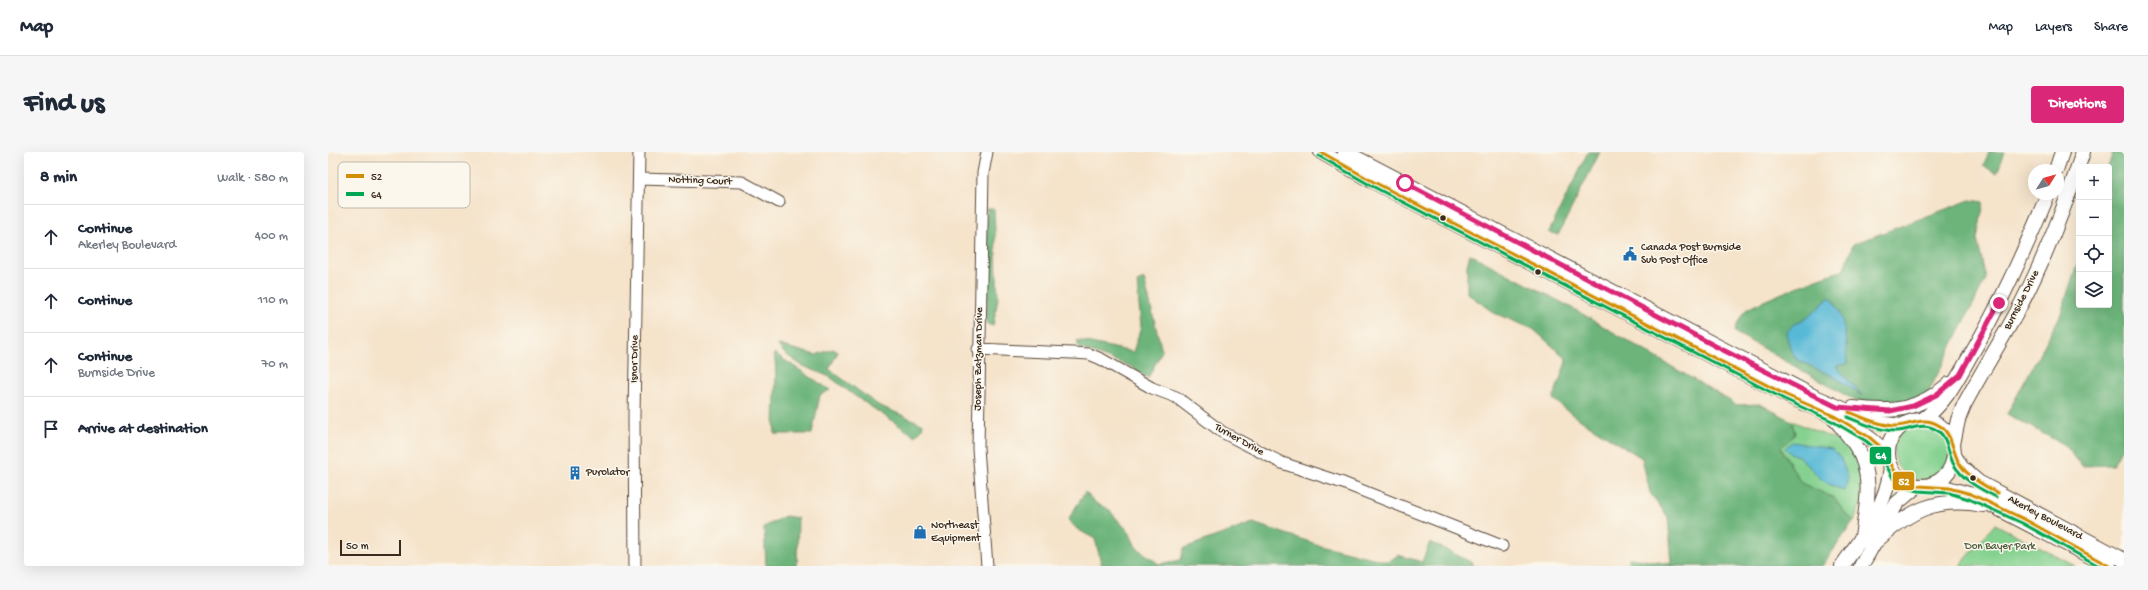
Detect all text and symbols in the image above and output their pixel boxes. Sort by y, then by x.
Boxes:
text: Map [20,16,53,39]
text: Map [1989,19,2013,36]
text: Layers [2035,19,2072,36]
text: Share [2094,19,2128,36]
button: Directions [2031,86,2124,123]
text: Find us [24,88,104,121]
legend [338,162,470,208]
north arrow [2028,164,2064,200]
map controls [2076,164,2112,308]
button: + [2076,164,2112,200]
text: 8 min [40,168,77,188]
text: Walk · 580 m [217,171,288,186]
text: 52 [371,172,383,184]
street label: Notting Court [668,174,733,188]
route start [1396,174,1414,192]
text: 64 [371,190,383,202]
button: − [2076,200,2112,236]
unlabelled marker [1438,213,1448,223]
text: Continue [78,220,132,238]
icon: ahead [40,226,62,248]
text: 400 m [255,229,288,244]
button: locate [2076,236,2112,272]
text: Akerley Boulevard [78,238,176,253]
place label: Canada Post Burnside Sub Post Office [1641,242,1741,267]
public building icon: Canada Post Burnside Sub Post Office [1622,246,1638,262]
unlabelled marker [1533,267,1543,277]
street label: Burnside Drive [2001,268,2042,333]
button: layers [2076,272,2112,308]
icon: ahead [40,290,62,312]
text: Continue [78,292,132,310]
text: 110 m [258,293,288,308]
route end [1990,294,2008,312]
street label: Joseph Zatzman Drive [972,307,986,411]
street label: Isnor Drive [629,335,641,383]
text: Continue [78,348,132,366]
icon: ahead [40,354,62,376]
text: 70 m [262,357,288,372]
text: Burnside Drive [78,366,155,381]
icon: arrive [40,418,62,440]
text: Arrive at destination [78,420,208,438]
street label: Turner Drive [1211,421,1266,459]
line badge: 64 [1869,446,1892,465]
text: 64 [1876,451,1887,463]
building icon: Purolator [567,465,583,481]
place label: Purolator [585,467,631,479]
line badge: 52 [1892,471,1915,491]
unlabelled marker [1968,473,1978,483]
text: 52 [1898,477,1910,489]
street label: Akerley Boulevard [2006,493,2086,544]
place label: Northeast Equipment [931,520,982,545]
shop icon: Northeast Equipment [912,524,928,540]
scale bar [340,538,401,557]
text: 50 m [346,541,368,553]
park label: Don Bayer Park [1963,541,2037,553]

